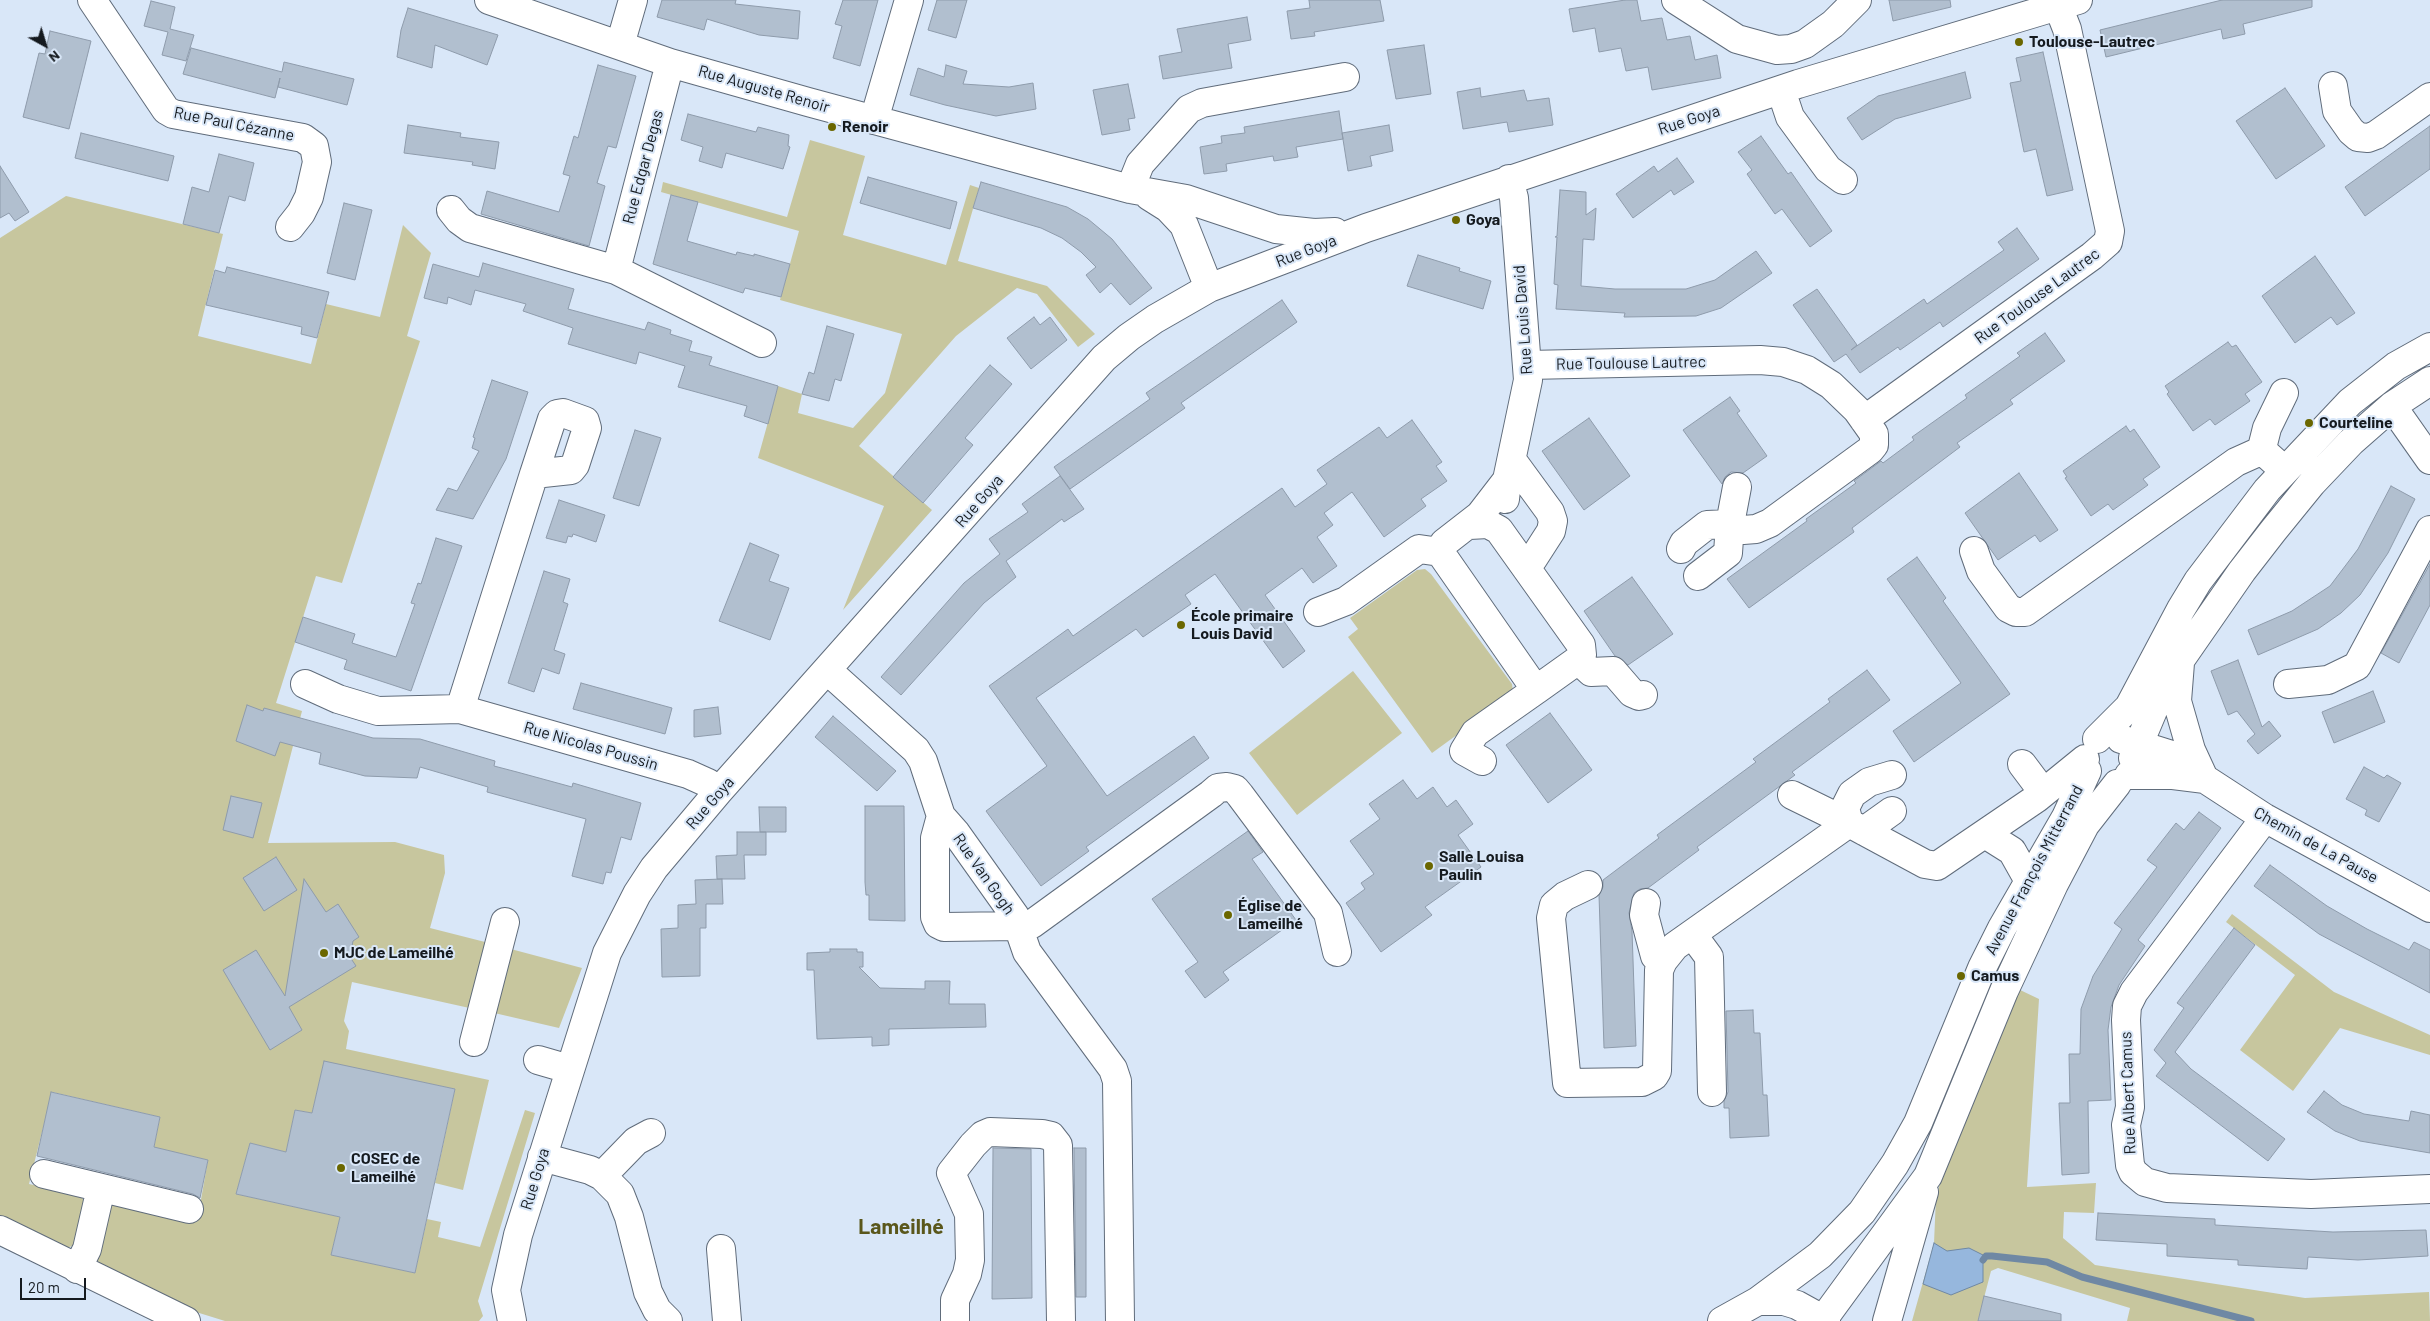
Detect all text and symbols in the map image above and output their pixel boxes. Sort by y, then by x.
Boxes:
north arrow [20,20,70,70]
place label: Toulouse-Lautrec [2029,32,2155,52]
marker: Toulouse-Lautrec [2013,36,2025,48]
text: N [46,48,64,67]
street label: Rue Auguste Renoir [696,61,832,117]
street label: Rue Goya [1656,101,1722,139]
street label: Rue Paul Cézanne [172,103,296,145]
street label: Rue Edgar Degas [619,108,667,226]
place label: Renoir [842,117,888,137]
marker: Renoir [826,121,838,133]
place label: Goya [1466,210,1500,230]
marker: Goya [1450,214,1462,226]
street label: Rue Goya [1273,231,1339,271]
street label: Rue Toulouse Lautrec [1971,244,2103,348]
street label: Rue Louis David [1510,265,1536,375]
street label: Rue Toulouse Lautrec [1556,352,1706,374]
place label: Courteline [2319,413,2393,433]
marker: Courteline [2303,417,2315,429]
street label: Rue Goya [951,471,1007,531]
place label: École primaire Louis David [1191,606,1293,644]
marker: École primaire Louis David [1175,619,1187,631]
street label: Rue Nicolas Poussin [522,718,660,774]
street label: Rue Goya [682,773,738,833]
street label: Avenue François Mitterrand [1981,782,2087,958]
street label: Chemin de La Pause [2250,803,2382,887]
street label: Rue Van Gogh [949,830,1019,918]
place label: Salle Louisa Paulin [1439,847,1524,885]
marker: Salle Louisa Paulin [1423,860,1435,872]
place label: Église de Lameilhé [1238,896,1303,934]
marker: Église de Lameilhé [1222,909,1234,921]
place label: MJC de Lameilhé [334,943,454,963]
marker: MJC de Lameilhé [318,947,330,959]
place label: Camus [1971,966,2019,986]
marker: Camus [1955,970,1967,982]
street label: Rue Albert Camus [2116,1031,2140,1155]
street label: Rue Goya [517,1146,553,1212]
place label: COSEC de Lameilhé [351,1149,420,1187]
marker: COSEC de Lameilhé [335,1162,347,1174]
district label: Lameilhé [858,1214,944,1240]
scale bar [22,1268,89,1300]
text: 20 m [28,1278,60,1296]

